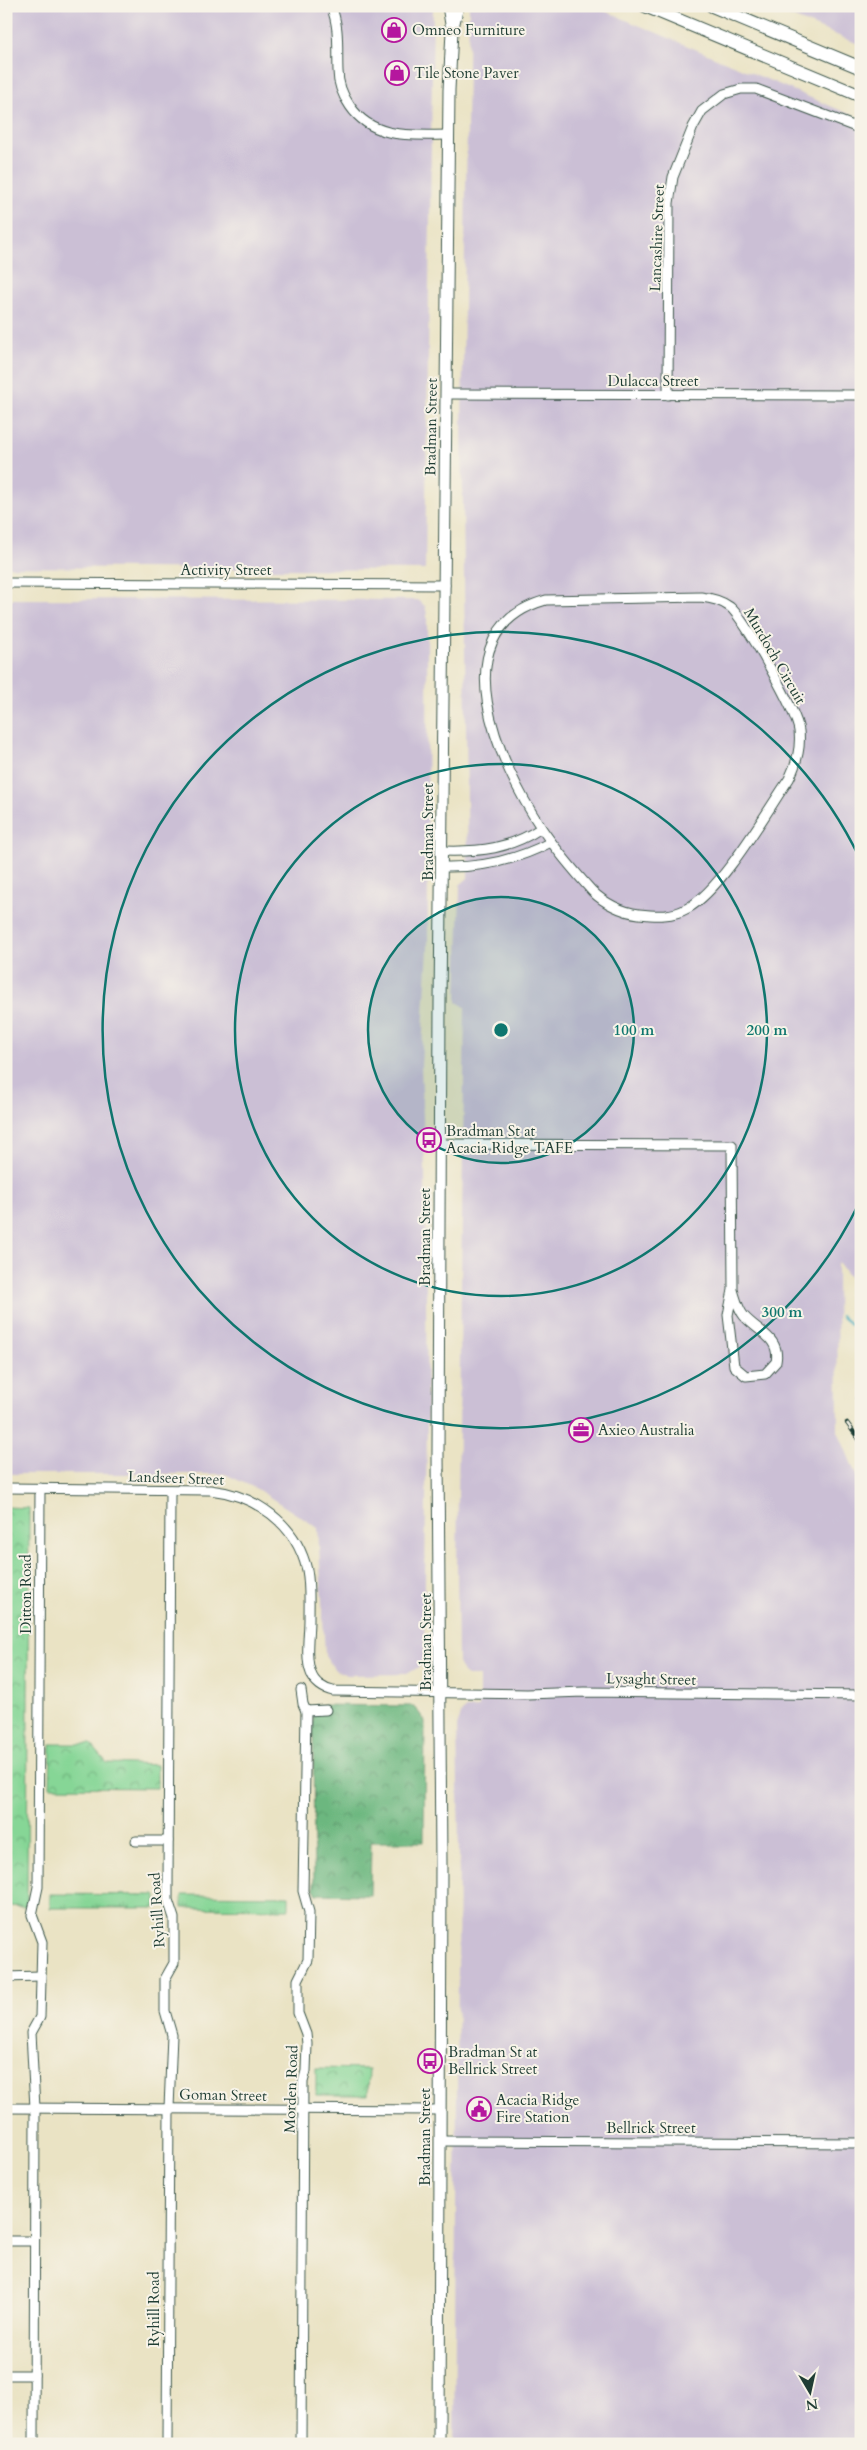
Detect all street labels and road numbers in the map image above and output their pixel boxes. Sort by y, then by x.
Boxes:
street label: Lancashire Street [645,184,669,292]
street label: Dulacca Street [608,371,699,391]
street label: Bradman Street [420,378,442,476]
street label: Activity Street [180,560,272,580]
street label: Murdoch Circuit [739,604,811,708]
street label: Bradman Street [418,783,438,881]
street label: Bradman Street [415,1188,435,1286]
street label: Landseer Street [128,1466,225,1490]
street label: Ditton Road [16,1554,36,1634]
street label: Bradman Street [416,1593,436,1691]
street label: Lysaght Street [606,1668,696,1690]
street label: Ryhill Road [144,1872,170,1948]
street label: Morden Road [279,2045,303,2133]
street label: Goman Street [179,2084,267,2106]
street label: Bradman Street [415,2088,435,2186]
street label: Bellrick Street [606,2118,696,2138]
street label: Ryhill Road [144,2271,164,2347]

